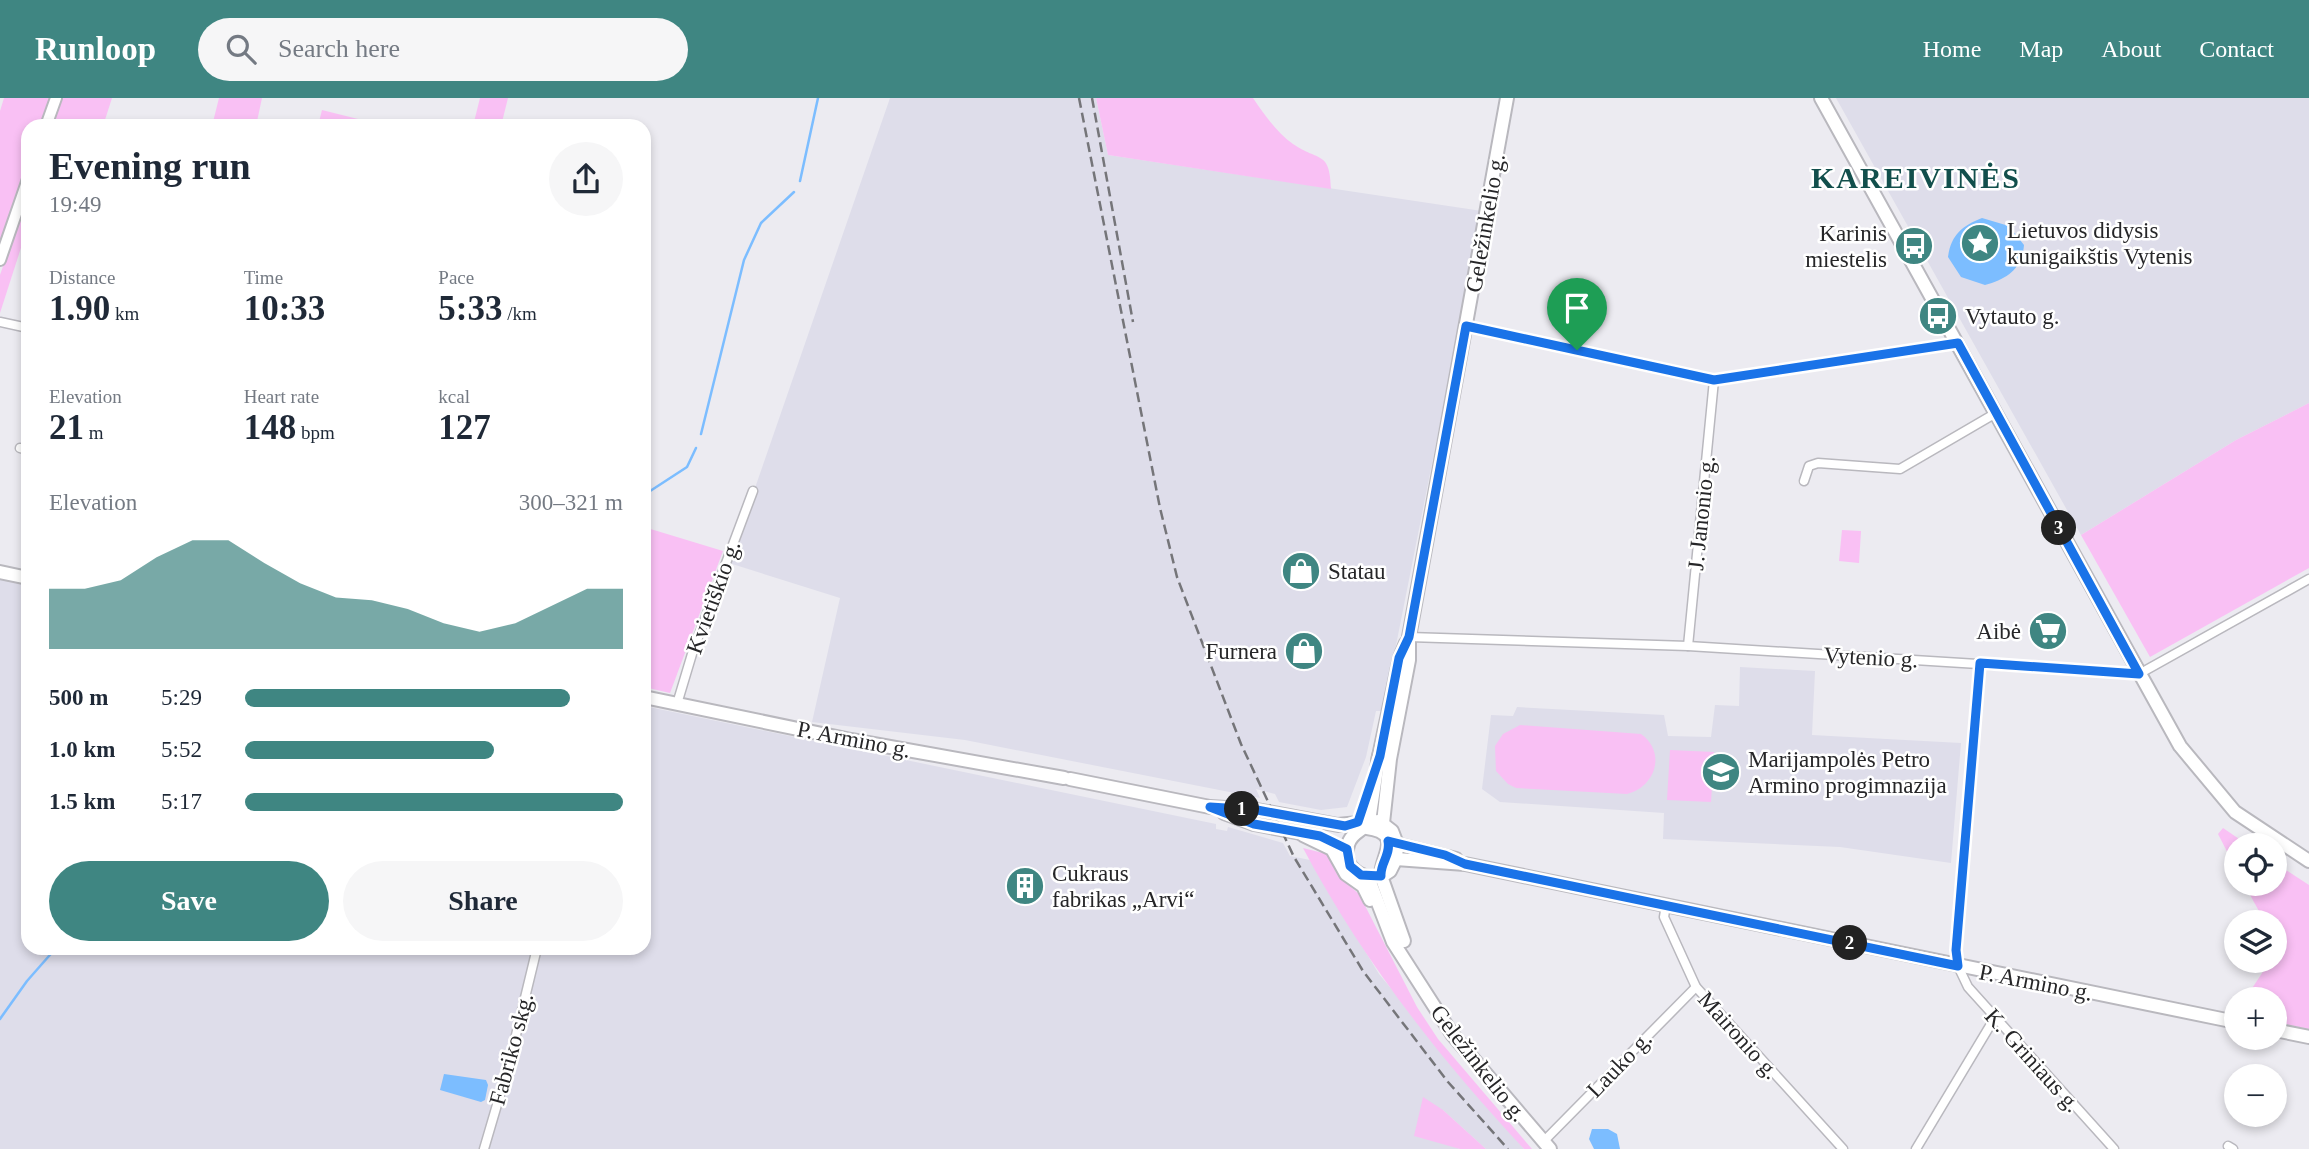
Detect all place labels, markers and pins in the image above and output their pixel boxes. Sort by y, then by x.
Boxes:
place label: Lietuvos didysis kunigaikštis Vytenis [2007,218,2193,269]
place label: Karinis miestelis [1805,221,1887,272]
place icon: Lietuvos didysis kunigaikštis Vytenis [1959,222,2001,264]
bus stop icon: Karinis miestelis [1893,225,1935,267]
pin [1547,278,1607,350]
bus stop icon: Vytauto g. [1917,295,1959,337]
place label: Vytauto g. [1965,304,2060,329]
pin: 3 [2042,510,2076,546]
shop icon: Statau [1280,550,1322,592]
place label: Statau [1328,559,1386,584]
supermarket icon: Aibė [2027,610,2069,652]
place label: Aibė [1976,619,2021,644]
shop icon: Furnera [1283,630,1325,672]
place label: Furnera [1205,639,1277,664]
place label: Marijampolės Petro Armino progimnazija [1748,747,1947,798]
school or university icon: Marijampolės Petro Armino progimnazija [1700,751,1742,793]
pin: 1 [1224,792,1260,826]
place label: Cukraus fabrikas „Arvi“ [1052,861,1194,912]
building icon: Cukraus fabrikas „Arvi“ [1004,865,1046,907]
pin: 2 [1832,926,1868,960]

